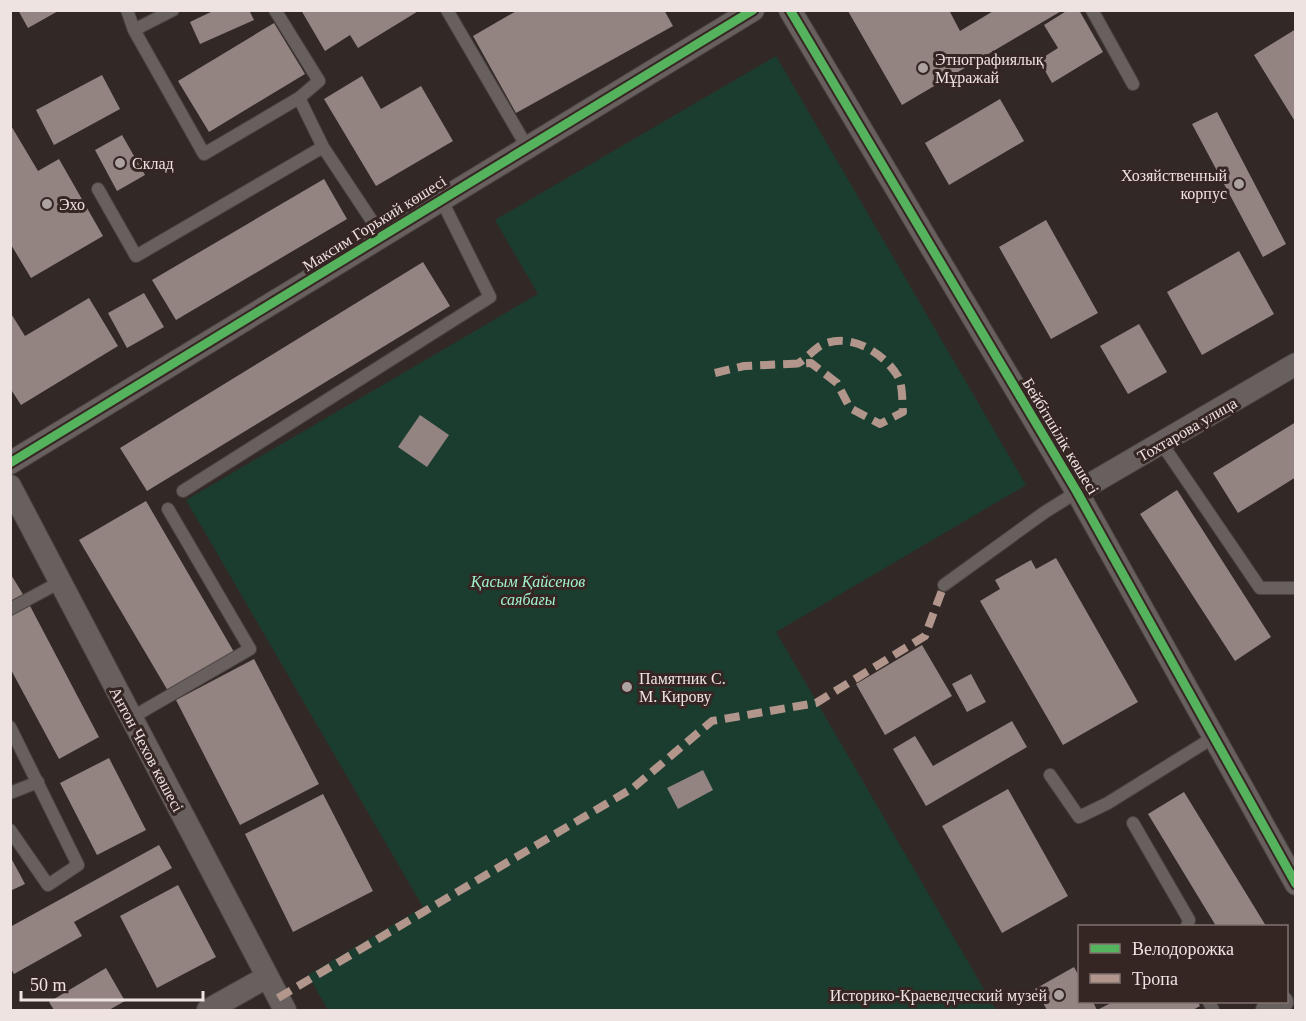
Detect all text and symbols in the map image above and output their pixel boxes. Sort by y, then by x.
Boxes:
place label: Этнографиялық Мұражай [935,51,1044,87]
marker: Этнографиялық Мұражай [916,61,930,75]
place label: Склад [132,155,174,173]
marker: Склад [113,156,127,170]
place label: Хозяйственный корпус [1121,167,1227,203]
street label: Максим Горький көшесі [300,172,450,275]
marker: Хозяйственный корпус [1232,177,1246,191]
place label: Эхо [59,196,85,213]
marker: Эхо [40,197,54,211]
street label: Бейбітшілік көшесі [1019,375,1102,498]
street label: Тохтарова улица [1134,394,1241,466]
park label: Қасым Қайсенов саябағы [470,573,585,608]
place label: Памятник С. М. Кирову [639,670,726,706]
marker: Памятник С. М. Кирову [620,680,634,694]
street label: Антон Чехов көшесі [106,684,187,815]
legend [1078,925,1288,1003]
text: Велодорожка [1132,939,1234,959]
scale bar [21,964,202,1002]
text: Тропа [1132,969,1178,989]
text: 50 m [30,975,67,995]
place label: Историко-Краеведческий музей [830,987,1047,1005]
marker: Историко-Краеведческий музей [1052,988,1066,1002]

